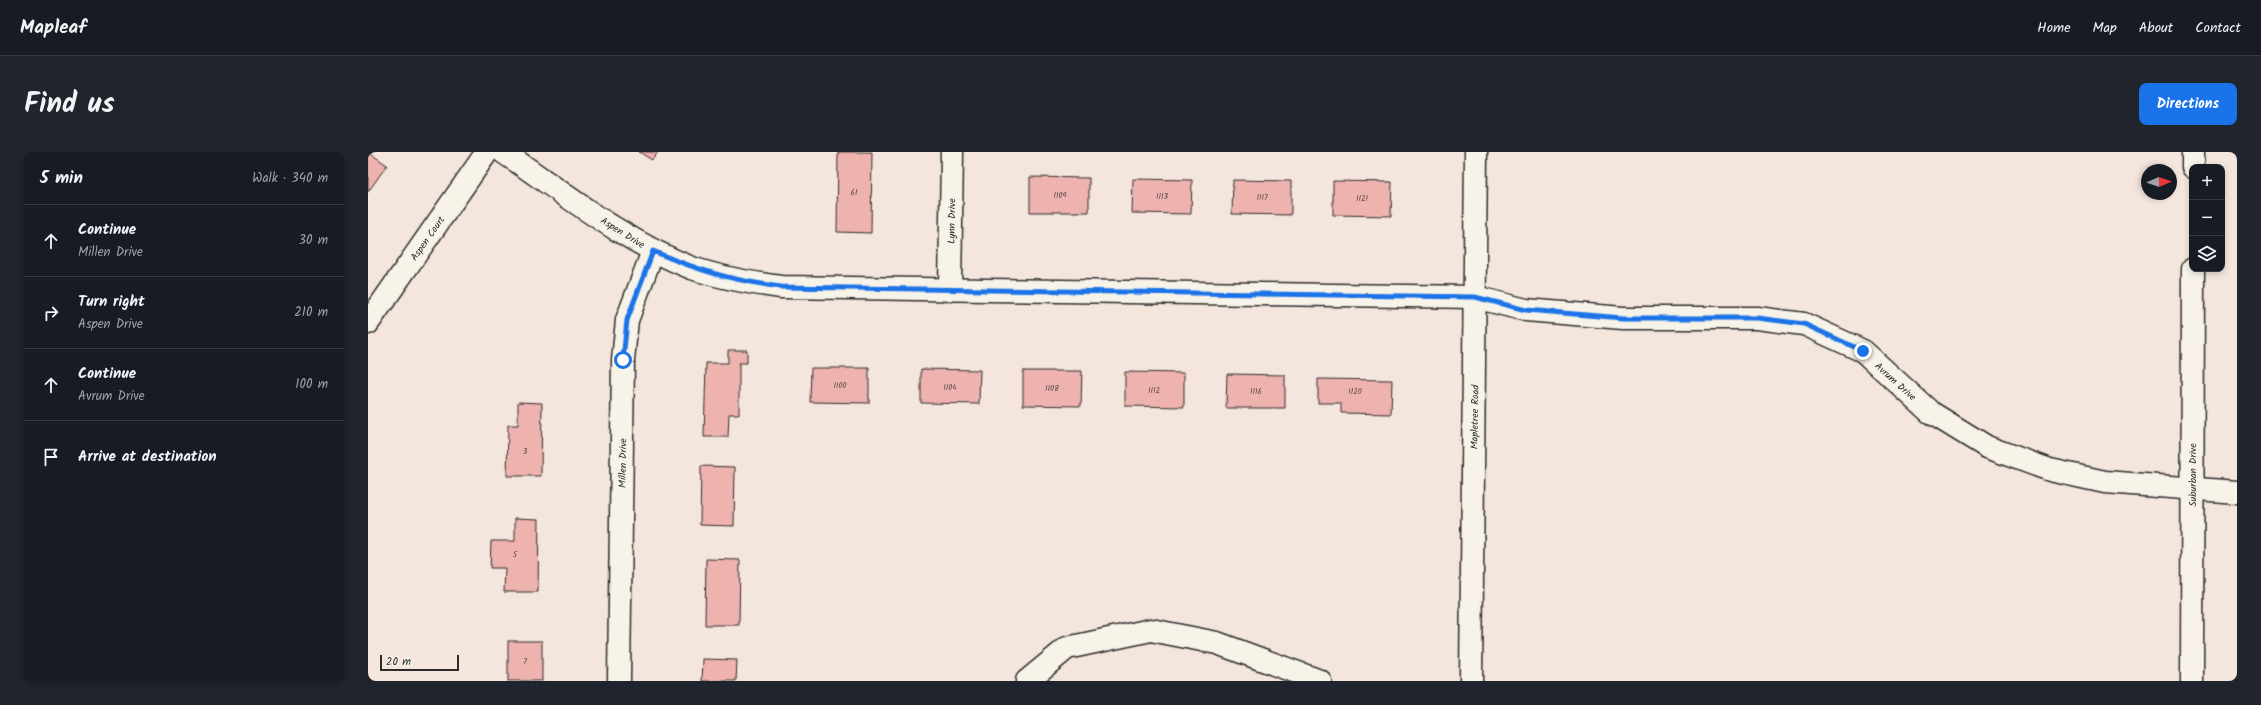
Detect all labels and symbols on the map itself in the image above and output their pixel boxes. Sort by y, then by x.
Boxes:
north arrow [2141,164,2177,200]
house number: 61 [851,186,858,199]
house number: 1109 [1054,189,1067,202]
house number: 1113 [1156,190,1168,203]
house number: 1117 [1256,191,1268,204]
house number: 1121 [1356,192,1369,205]
street label: Lynn Drive [944,198,960,244]
street label: Aspen Court [407,213,449,264]
street label: Aspen Drive [597,213,648,253]
route end [1854,342,1872,360]
route start [614,351,632,369]
street label: Avrum Drive [1871,359,1920,405]
house number: 1100 [833,379,847,392]
house number: 1104 [943,381,957,394]
house number: 1108 [1045,382,1059,395]
house number: 1112 [1148,384,1160,397]
street label: Mapletree Road [1466,384,1484,449]
house number: 1116 [1250,385,1262,398]
house number: 1120 [1348,385,1362,398]
street label: Millen Drive [615,437,631,488]
street label: Suburban Drive [2185,443,2201,507]
house number: 3 [523,445,528,458]
house number: 5 [513,548,518,561]
scale bar [380,653,459,672]
house number: 7 [523,655,527,668]

